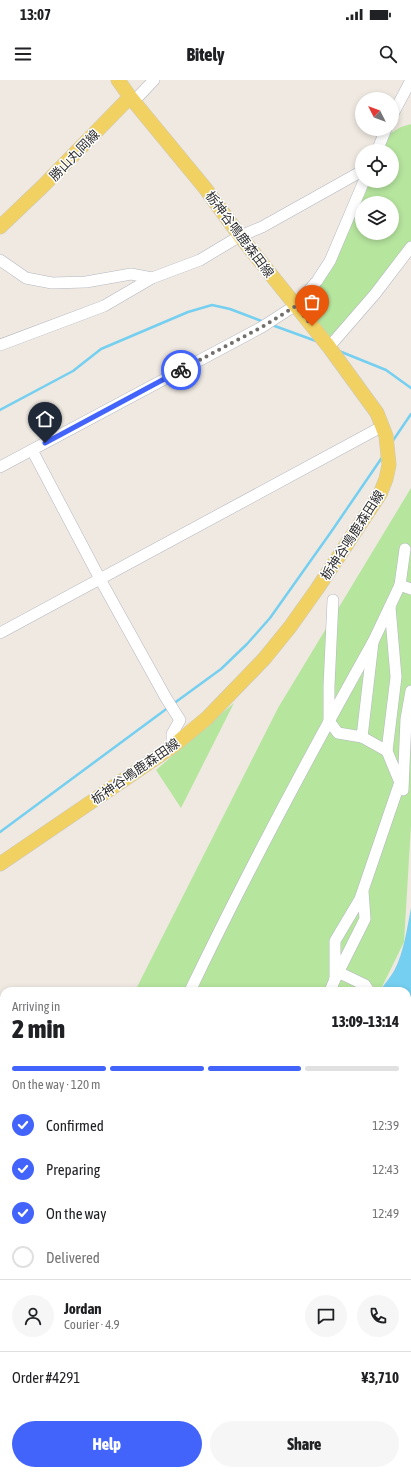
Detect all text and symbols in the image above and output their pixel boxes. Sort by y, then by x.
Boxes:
text: 13:07 [20,6,51,23]
icon: menu [12,43,34,65]
icon: search [377,43,399,65]
text: Bitely [187,44,224,65]
north arrow [355,92,399,136]
map controls [355,92,399,240]
street label: 勝山丸岡線 [46,127,102,184]
button: locate [355,144,399,188]
street label: 栃神谷鳴鹿森田線 [202,188,277,280]
button: layers [355,196,399,240]
pin [295,285,329,326]
icon: bag [301,291,323,313]
courier [161,350,201,390]
icon: bike [170,359,192,381]
pin [28,402,62,443]
icon: home [34,408,56,430]
street label: 栃神谷鳴鹿森田線 [318,488,387,583]
street label: 栃神谷鳴鹿森田線 [88,735,182,807]
text: Arriving in [12,999,60,1014]
text: 13:09–13:14 [332,1013,399,1030]
text: 2 min [12,1014,65,1044]
text: On the way · 120 m [12,1077,100,1092]
icon: check [12,1114,34,1136]
text: Confirmed [46,1117,104,1134]
text: 12:39 [372,1118,399,1133]
icon: check [12,1158,34,1180]
text: Preparing [46,1161,100,1178]
text: 12:43 [372,1162,399,1177]
icon: check [12,1202,34,1224]
text: On the way [46,1205,107,1222]
text: 12:49 [372,1206,399,1221]
text: Delivered [46,1249,100,1266]
button: person [12,1295,54,1337]
button: chat [305,1295,347,1337]
button: phone [357,1295,399,1337]
text: Jordan [64,1300,102,1317]
text: Courier · 4.9 [64,1317,120,1332]
text: Order #4291 [12,1369,80,1386]
text: ¥3,710 [361,1369,399,1386]
button: Help [12,1421,202,1467]
button: Share [210,1421,399,1467]

